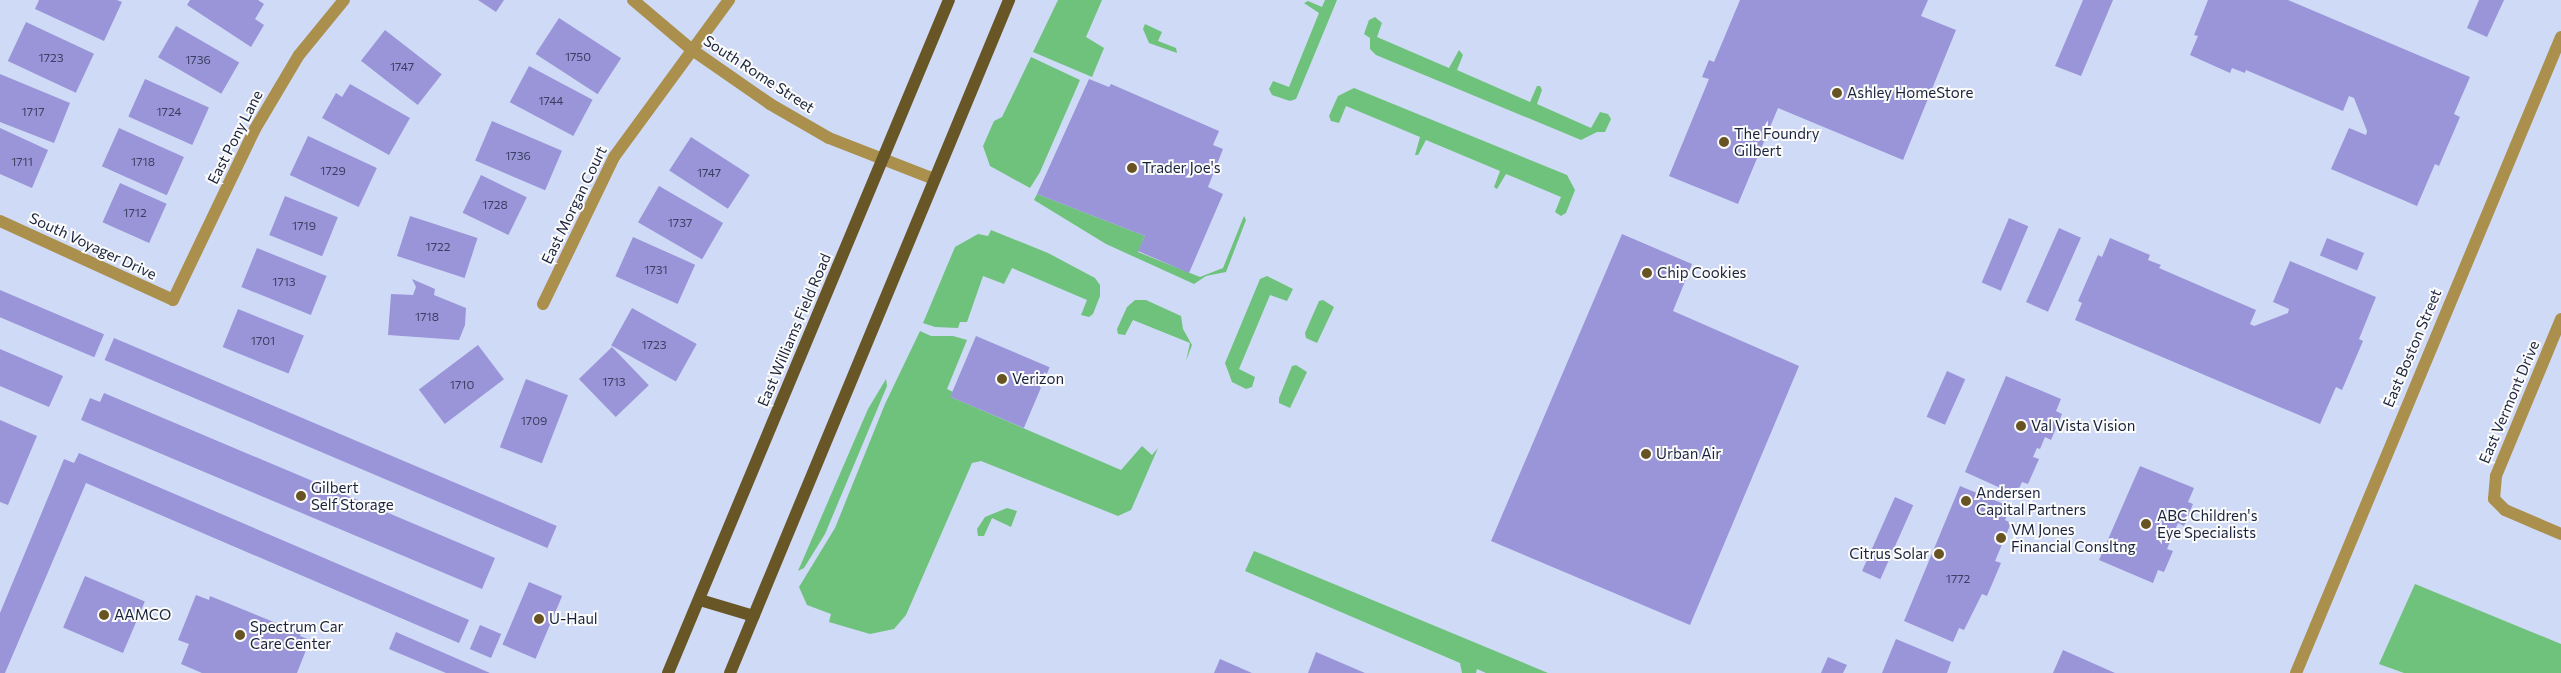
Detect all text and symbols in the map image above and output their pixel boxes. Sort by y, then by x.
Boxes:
street label: South Rome Street [700,31,818,117]
house number: 1750 [565,50,591,64]
house number: 1723 [39,51,63,65]
house number: 1736 [185,53,211,67]
house number: 1747 [390,60,414,74]
place label: Ashley HomeStore [1847,84,1973,102]
street label: East Pony Lane [204,87,266,187]
marker: Ashley HomeStore [1831,87,1843,99]
house number: 1744 [538,94,564,108]
house number: 1717 [22,105,44,119]
house number: 1724 [156,105,182,119]
place label: The Foundry Gilbert [1734,124,1820,159]
marker: The Foundry Gilbert [1718,136,1730,148]
street label: East Morgan Court [538,143,610,267]
house number: 1736 [505,149,531,163]
house number: 1711 [11,155,33,169]
house number: 1718 [131,155,155,169]
place label: Trader Joe's [1142,159,1221,177]
marker: Trader Joe's [1126,162,1138,174]
house number: 1729 [320,164,346,178]
house number: 1747 [697,166,721,180]
house number: 1728 [482,198,508,212]
house number: 1712 [123,206,147,220]
street label: South Voyager Drive [27,209,159,283]
house number: 1737 [668,216,692,230]
house number: 1719 [292,219,316,233]
house number: 1722 [426,240,450,254]
street label: East Williams Field Road [754,251,834,409]
house number: 1731 [644,263,668,277]
place label: Chip Cookies [1657,264,1746,282]
marker: Chip Cookies [1641,267,1653,279]
house number: 1713 [272,275,296,289]
street label: East Boston Street [2379,286,2445,410]
house number: 1718 [415,310,439,324]
house number: 1701 [251,334,275,348]
house number: 1723 [642,338,666,352]
street label: East Vermont Drive [2475,338,2543,466]
place label: Verizon [1012,370,1064,388]
marker: Verizon [996,373,1008,385]
house number: 1713 [602,375,626,389]
house number: 1710 [450,378,474,392]
house number: 1709 [521,414,547,428]
place label: Val Vista Vision [2031,417,2135,435]
marker: Val Vista Vision [2015,420,2027,432]
place label: Urban Air [1656,445,1721,463]
marker: Urban Air [1640,448,1652,460]
place label: Gilbert Self Storage [311,478,394,513]
place label: Andersen Capital Partners [1976,483,2086,518]
marker: Gilbert Self Storage [295,490,307,502]
marker: Andersen Capital Partners [1960,495,1972,507]
place label: ABC Children's Eye Specialists [2157,506,2257,541]
marker: ABC Children's Eye Specialists [2139,517,2153,531]
place label: VM Jones Financial Consltng [2011,520,2136,555]
marker: VM Jones Financial Consltng [1995,532,2007,544]
place label: Citrus Solar [1849,545,1929,563]
marker: Citrus Solar [1933,548,1945,560]
house number: 1772 [1946,572,1970,586]
place label: AAMCO [114,606,171,624]
marker: AAMCO [98,609,110,621]
place label: U-Haul [549,610,598,628]
marker: U-Haul [533,613,545,625]
place label: Spectrum Car Care Center [250,617,344,652]
marker: Spectrum Car Care Center [234,629,246,641]

